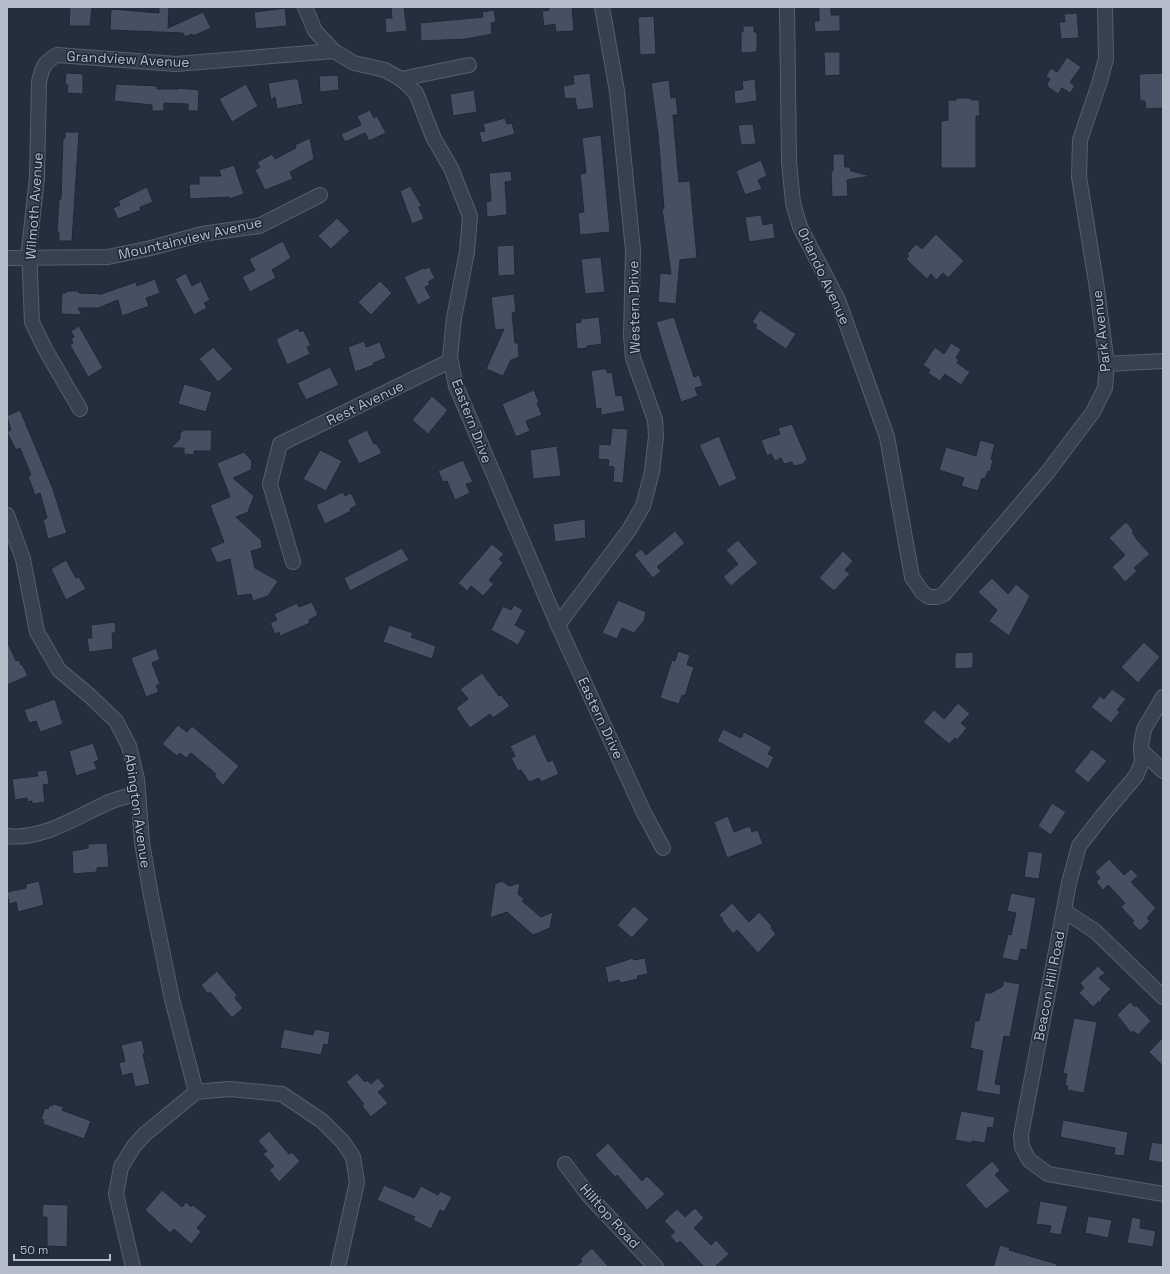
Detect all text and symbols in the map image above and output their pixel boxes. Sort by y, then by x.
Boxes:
street label: Grandview Avenue [66,47,190,71]
street label: Wilmoth Avenue [21,152,47,260]
street label: Mountainview Avenue [116,213,264,263]
street label: Orlando Avenue [794,225,854,327]
street label: Western Drive [624,260,644,354]
street label: Park Avenue [1088,289,1114,373]
street label: Eastern Drive [448,376,496,466]
street label: Rest Avenue [323,377,407,429]
street label: Eastern Drive [574,674,628,762]
street label: Abington Avenue [121,753,155,869]
street label: Beacon Hill Road [1029,929,1069,1043]
street label: Hilltop Road [576,1180,644,1252]
scale bar [14,1236,110,1262]
text: 50 m [20,1242,48,1258]

